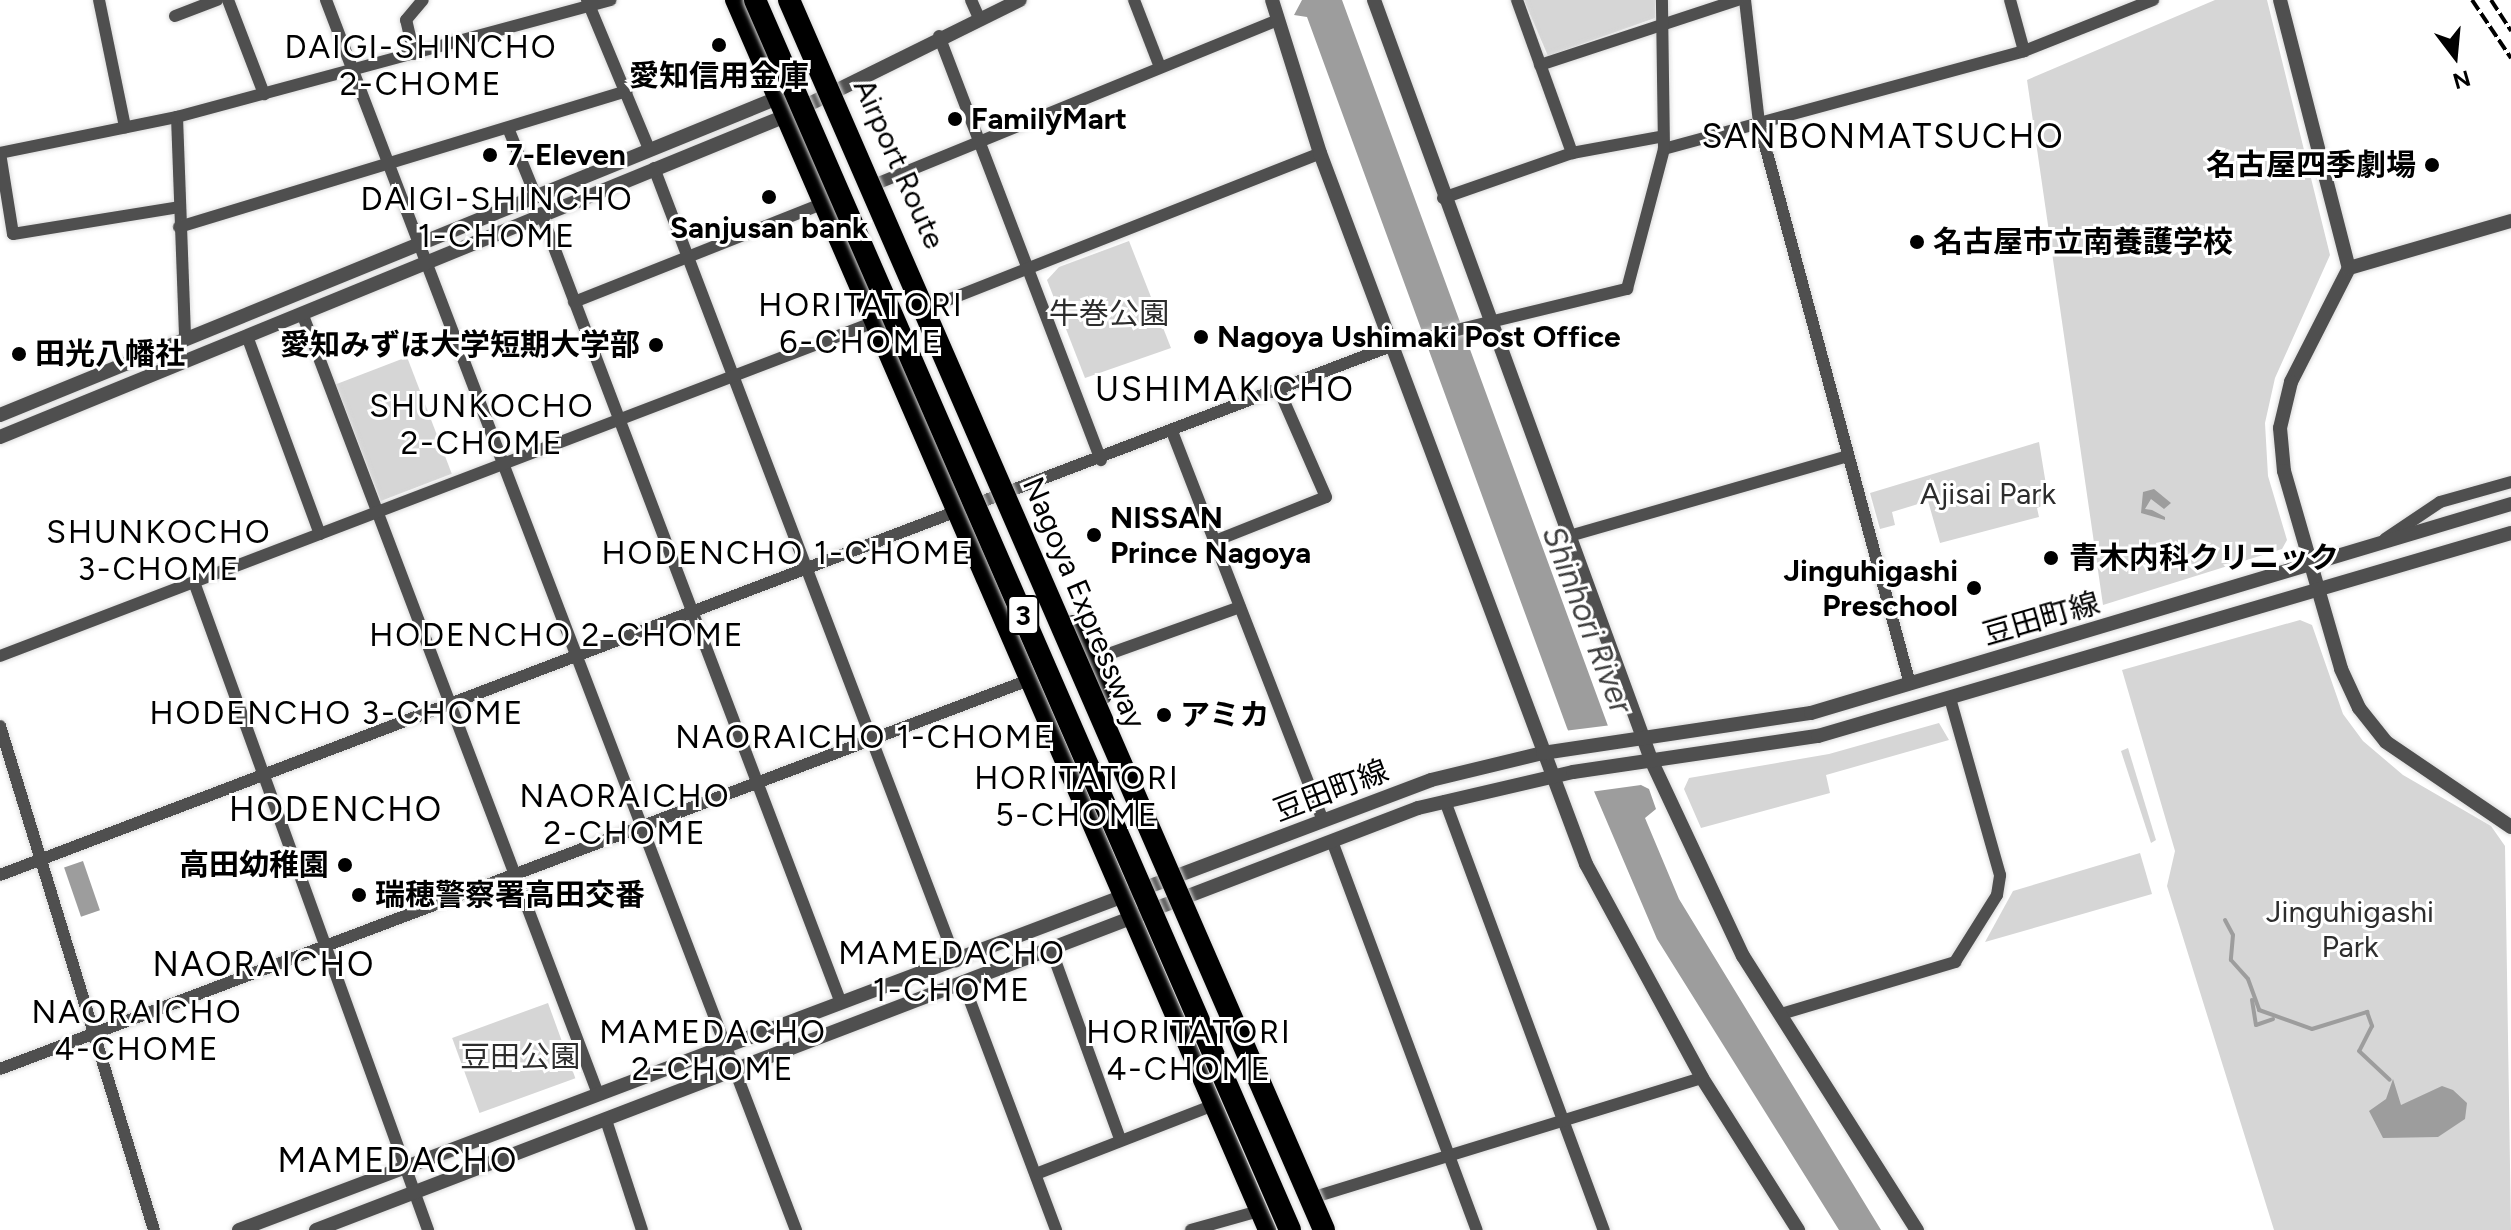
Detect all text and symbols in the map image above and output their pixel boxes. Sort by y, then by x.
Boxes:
north arrow [2415,16,2495,96]
district label: DAIGI-SHINCHO 2-CHOME [284,29,558,104]
marker: 愛知信用金庫 [710,36,728,54]
place label: 愛知信用金庫 [629,58,809,94]
text: N [2450,64,2474,95]
street label: Airport Route [846,74,952,254]
place label: FamilyMart [971,101,1127,137]
marker: FamilyMart [946,110,964,128]
district label: SANBONMATSUCHO [1701,117,2065,157]
place label: 7-Eleven [506,137,626,173]
marker: 7-Eleven [481,146,499,164]
place label: 名古屋四季劇場 [2206,147,2416,183]
marker: 名古屋四季劇場 [2423,156,2441,174]
district label: DAIGI-SHINCHO 1-CHOME [360,181,634,256]
marker: Sanjusan bank [760,188,778,206]
place label: Sanjusan bank [670,210,868,246]
place label: 名古屋市立南養護学校 [1933,224,2233,260]
marker: 名古屋市立南養護学校 [1908,233,1926,251]
district label: HORITATORI 6-CHOME [758,287,964,362]
park label: 牛巻公園 [1049,296,1169,332]
place label: Nagoya Ushimaki Post Office [1217,319,1621,355]
place label: 愛知みずほ大学短期大学部 [280,327,640,363]
marker: Nagoya Ushimaki Post Office [1192,328,1210,346]
place label: 田光八幡社 [35,336,185,372]
marker: 愛知みずほ大学短期大学部 [647,336,665,354]
marker: 田光八幡社 [10,345,28,363]
district label: USHIMAKICHO [1095,370,1355,410]
district label: SHUNKOCHO 2-CHOME [369,388,595,463]
street label: Nagoya Expressway [1015,472,1153,734]
park label: Ajisai Park [1920,476,2056,512]
place label: NISSAN Prince Nagoya [1110,500,1311,570]
district label: SHUNKOCHO 3-CHOME [46,514,272,589]
water label: Shinhori River [1534,521,1640,719]
marker: NISSAN Prince Nagoya [1085,526,1103,544]
district label: HODENCHO 1-CHOME [602,534,972,572]
place label: 青木内科クリニック [2069,540,2339,576]
marker: 青木内科クリニック [2040,547,2062,569]
place label: Jinguhigashi Preschool [1784,553,1958,624]
marker: Jinguhigashi Preschool [1965,579,1983,597]
street label: 豆田町線 [1978,585,2104,653]
road number: 3 [1007,591,1039,639]
district label: HODENCHO 2-CHOME [369,616,745,654]
district label: HODENCHO 3-CHOME [149,694,525,732]
place label: アミカ [1180,697,1270,733]
marker: アミカ [1155,706,1173,724]
district label: NAORAICHO 1-CHOME [675,718,1055,756]
street label: 豆田町線 [1269,753,1393,829]
district label: HORITATORI 5-CHOME [974,760,1180,835]
district label: NAORAICHO 2-CHOME [520,778,730,853]
district label: HODENCHO [229,790,443,830]
place label: 高田幼稚園 [179,847,329,883]
marker: 高田幼稚園 [336,856,354,874]
place label: 瑞穂警察署高田交番 [375,877,645,913]
marker: 瑞穂警察署高田交番 [350,886,368,904]
park label: Jinguhigashi Park [2266,894,2434,964]
district label: MAMEDACHO 1-CHOME [838,935,1066,1010]
district label: NAORAICHO [153,945,375,985]
district label: NAORAICHO 4-CHOME [32,994,242,1069]
district label: MAMEDACHO 2-CHOME [599,1014,827,1089]
district label: HORITATORI 4-CHOME [1086,1014,1292,1089]
park label: 豆田公園 [460,1039,580,1075]
district label: MAMEDACHO [278,1141,518,1181]

